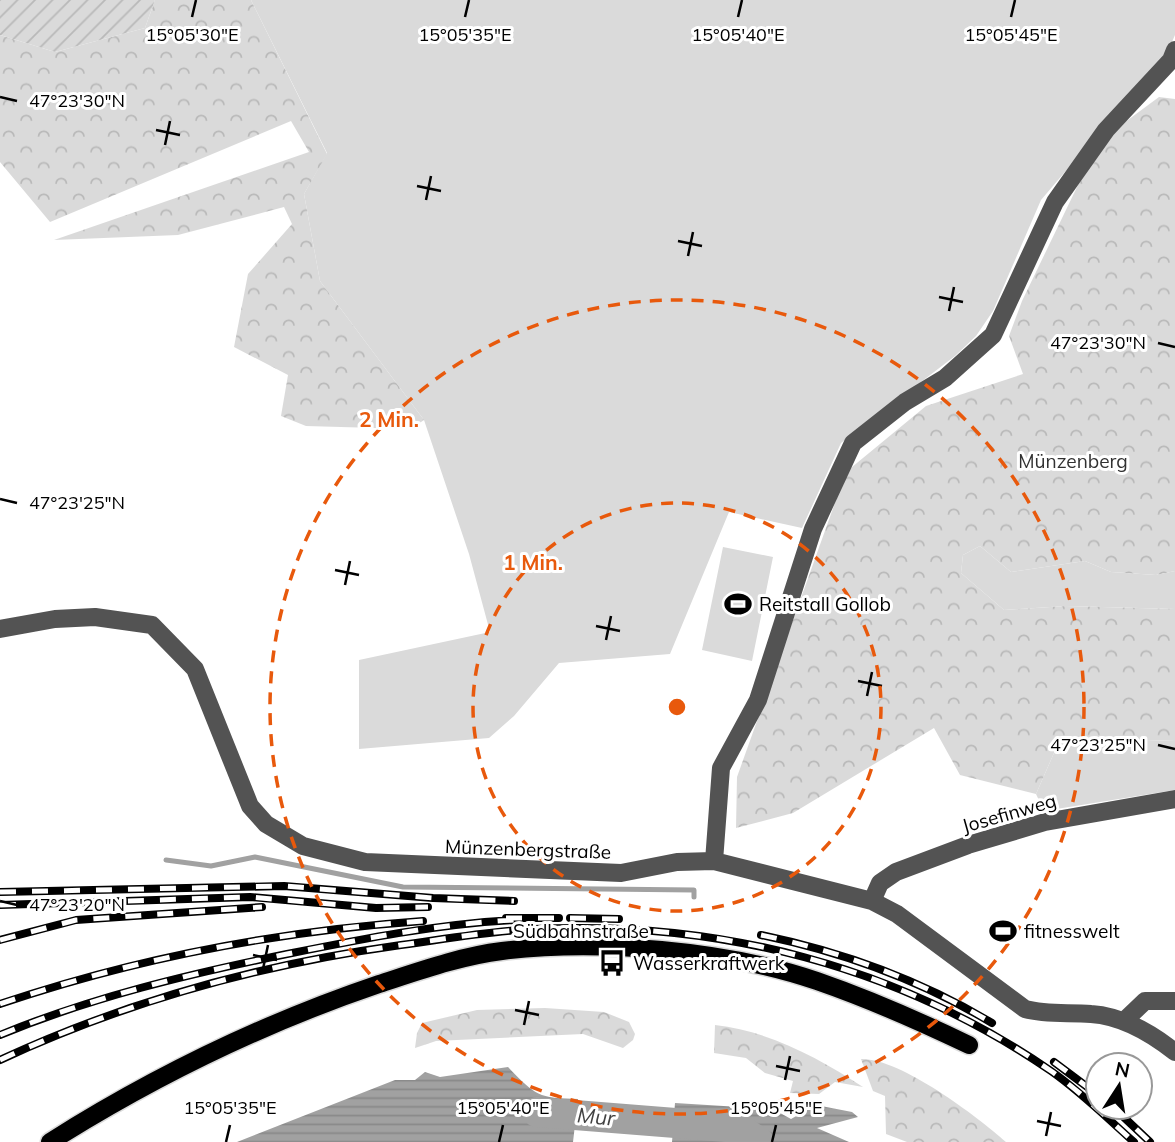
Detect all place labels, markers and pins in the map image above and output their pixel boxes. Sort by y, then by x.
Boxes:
sports icon: Reitstall Gollob [723,589,753,619]
place label: Reitstall Gollob [759,592,891,616]
centre of rings [665,695,689,719]
sports icon: fitnesswelt [988,916,1018,946]
place label: fitnesswelt [1024,919,1120,943]
bus stop icon: Wasserkraftwerk [597,948,627,978]
place label: Wasserkraftwerk [633,951,785,975]

